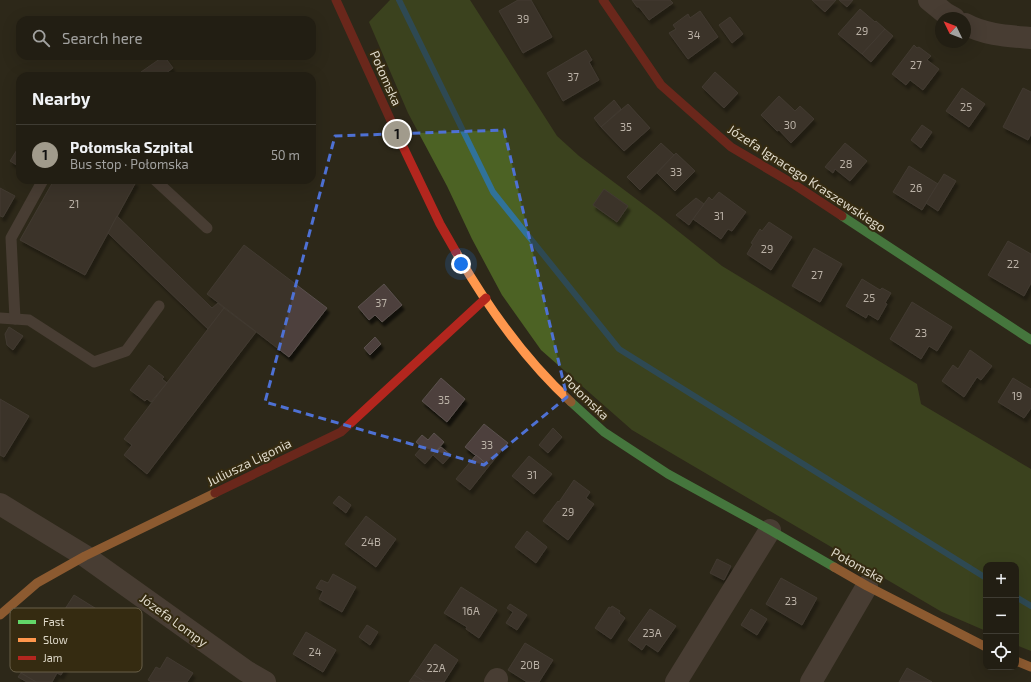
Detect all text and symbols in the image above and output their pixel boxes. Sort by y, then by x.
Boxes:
house number: 39 [517,12,529,25]
north arrow [935,12,971,48]
search box [16,16,316,60]
house number: 29 [856,24,868,37]
icon: search [30,27,52,49]
house number: 34 [688,28,701,41]
text: Search here [62,29,143,47]
street label: Połomska [367,48,405,108]
house number: 27 [910,58,922,71]
house number: 37 [567,70,579,83]
text: Nearby [32,88,90,108]
house number: 25 [960,100,972,113]
house number: 30 [784,118,796,131]
pin: 1 [384,119,410,149]
house number: 35 [620,120,632,133]
street label: Józefa Ignacego Kraszewskiego [725,121,889,235]
text: Połomska Szpital [70,138,193,156]
text: 1 [42,147,48,163]
text: 50 m [271,147,300,163]
text: Bus stop · Połomska [70,156,189,172]
house number: 28 [840,157,852,170]
house number: 33 [670,165,682,178]
house number: 26 [910,181,922,194]
house number: 21 [69,197,79,210]
house number: 31 [714,209,724,222]
house number: 29 [761,242,773,255]
your location [451,254,471,274]
house number: 22 [1007,257,1019,270]
house number: 27 [811,268,823,281]
house number: 25 [863,291,875,304]
house number: 37 [375,296,387,309]
house number: 23 [915,326,927,339]
street label: Połomska [559,371,613,423]
house number: 19 [1012,389,1022,402]
house number: 35 [438,393,450,406]
street label: Juliusza Ligonia [204,435,294,489]
house number: 33 [481,438,493,451]
house number: 31 [527,468,537,481]
house number: 29 [562,505,574,518]
house number: 24B [361,535,381,548]
street label: Połomska [829,544,887,586]
map controls [983,562,1019,670]
button: + [983,562,1019,598]
street label: Józefa Lompy [137,590,211,650]
house number: 23 [785,594,797,607]
button: − [983,598,1019,634]
house number: 16A [462,604,480,617]
legend [10,608,142,672]
text: Fast [43,615,65,628]
house number: 23A [642,626,662,639]
text: Slow [43,633,68,646]
button: locate [983,634,1019,670]
house number: 24 [309,645,322,658]
text: Jam [43,651,62,664]
house number: 20B [520,658,540,671]
house number: 22A [426,661,446,674]

